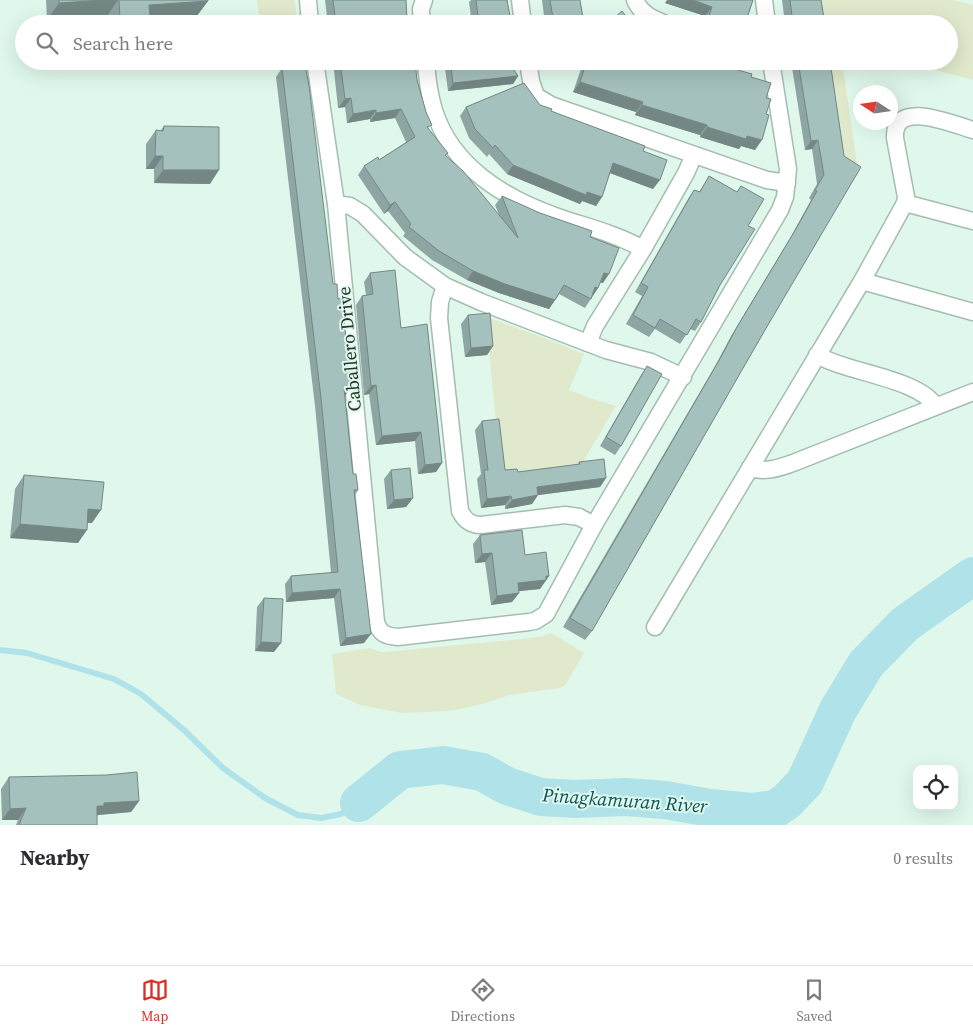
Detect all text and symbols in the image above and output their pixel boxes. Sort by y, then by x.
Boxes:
search box [15,15,958,70]
icon: search [33,29,61,57]
text: Search here [73,30,173,56]
north arrow [853,85,898,130]
street label: Caballero Drive [331,286,367,412]
map controls [913,765,958,810]
button: locate [913,765,958,810]
water label: Pinagkamuran River [541,781,710,819]
text: Nearby [20,843,90,872]
text: 0 results [893,847,953,869]
tab: Map [141,976,169,1026]
tab: Directions [450,976,515,1026]
tab: Saved [796,976,832,1026]

